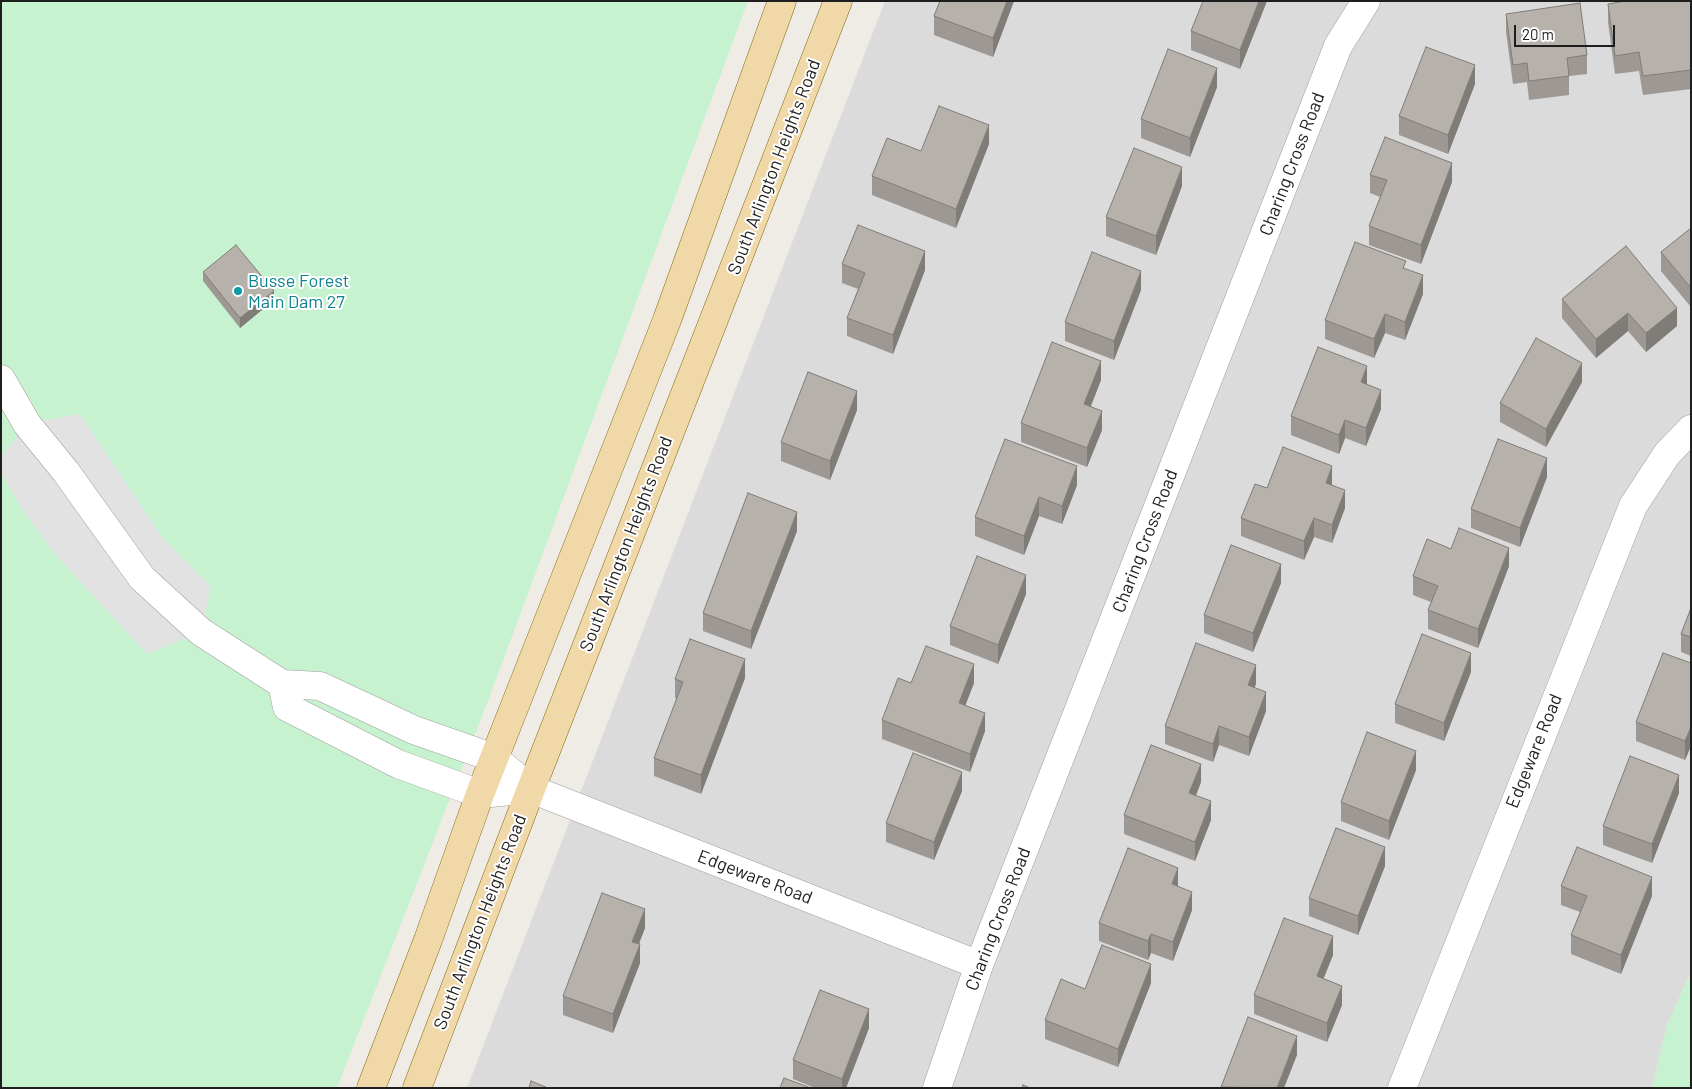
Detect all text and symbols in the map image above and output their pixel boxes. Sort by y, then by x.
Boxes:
scale bar [1517,15,1618,47]
text: 20 m [1522,25,1554,43]
street label: South Arlington Heights Road [723,56,825,278]
street label: Charing Cross Road [1255,89,1329,239]
place label: Busse Forest Main Dam 27 [248,270,349,312]
marker: Busse Forest Main Dam 27 [232,285,244,297]
street label: South Arlington Heights Road [575,433,677,655]
street label: Charing Cross Road [1108,466,1182,616]
street label: Edgeware Road [1501,691,1567,811]
street label: South Arlington Heights Road [429,811,531,1033]
street label: Charing Cross Road [961,844,1035,994]
street label: Edgeware Road [695,845,815,909]

